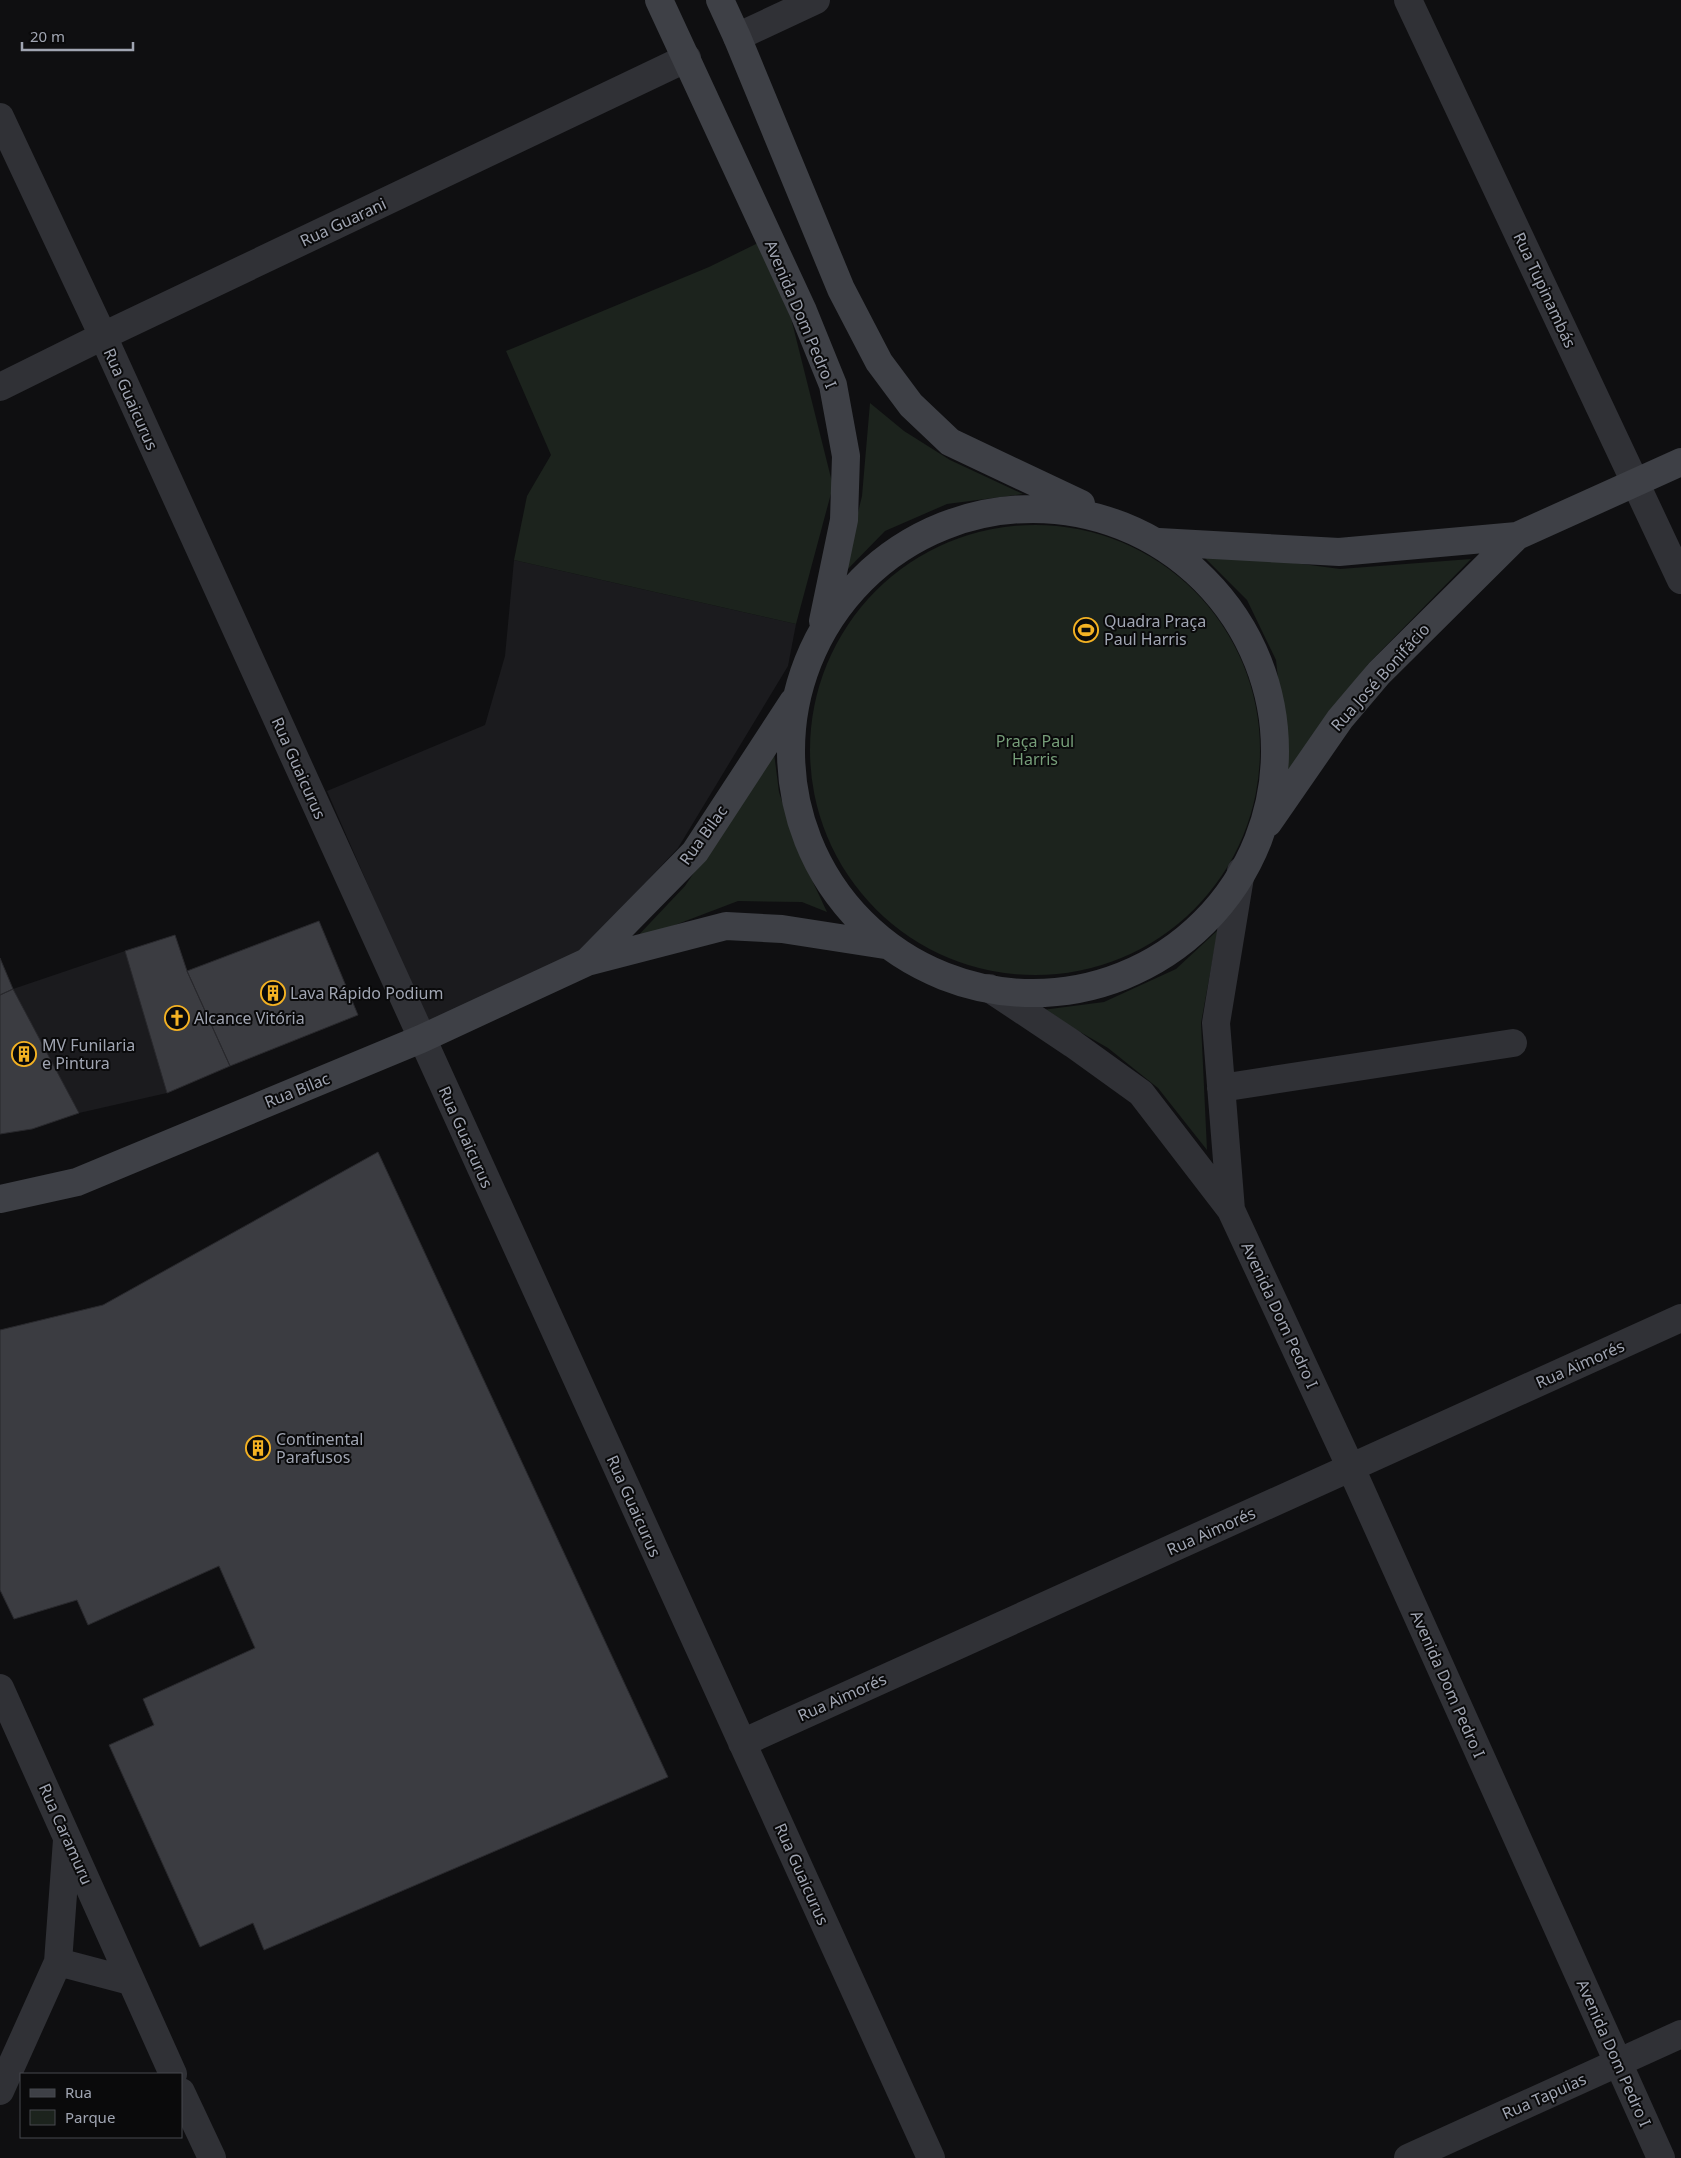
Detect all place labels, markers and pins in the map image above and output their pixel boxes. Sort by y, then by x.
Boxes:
place label: Quadra Praça Paul Harris [1104,610,1206,650]
sports icon: Quadra Praça Paul Harris [1073,617,1099,643]
building icon: Lava Rápido Podium [260,980,286,1006]
place label: Lava Rápido Podium [290,982,443,1004]
church icon: Alcance Vitória [164,1005,190,1031]
place label: Alcance Vitória [194,1007,305,1029]
place label: MV Funilaria e Pintura [42,1034,135,1074]
building icon: MV Funilaria e Pintura [11,1041,37,1067]
place label: Continental Parafusos [276,1428,363,1468]
building icon: Continental Parafusos [245,1435,271,1461]

